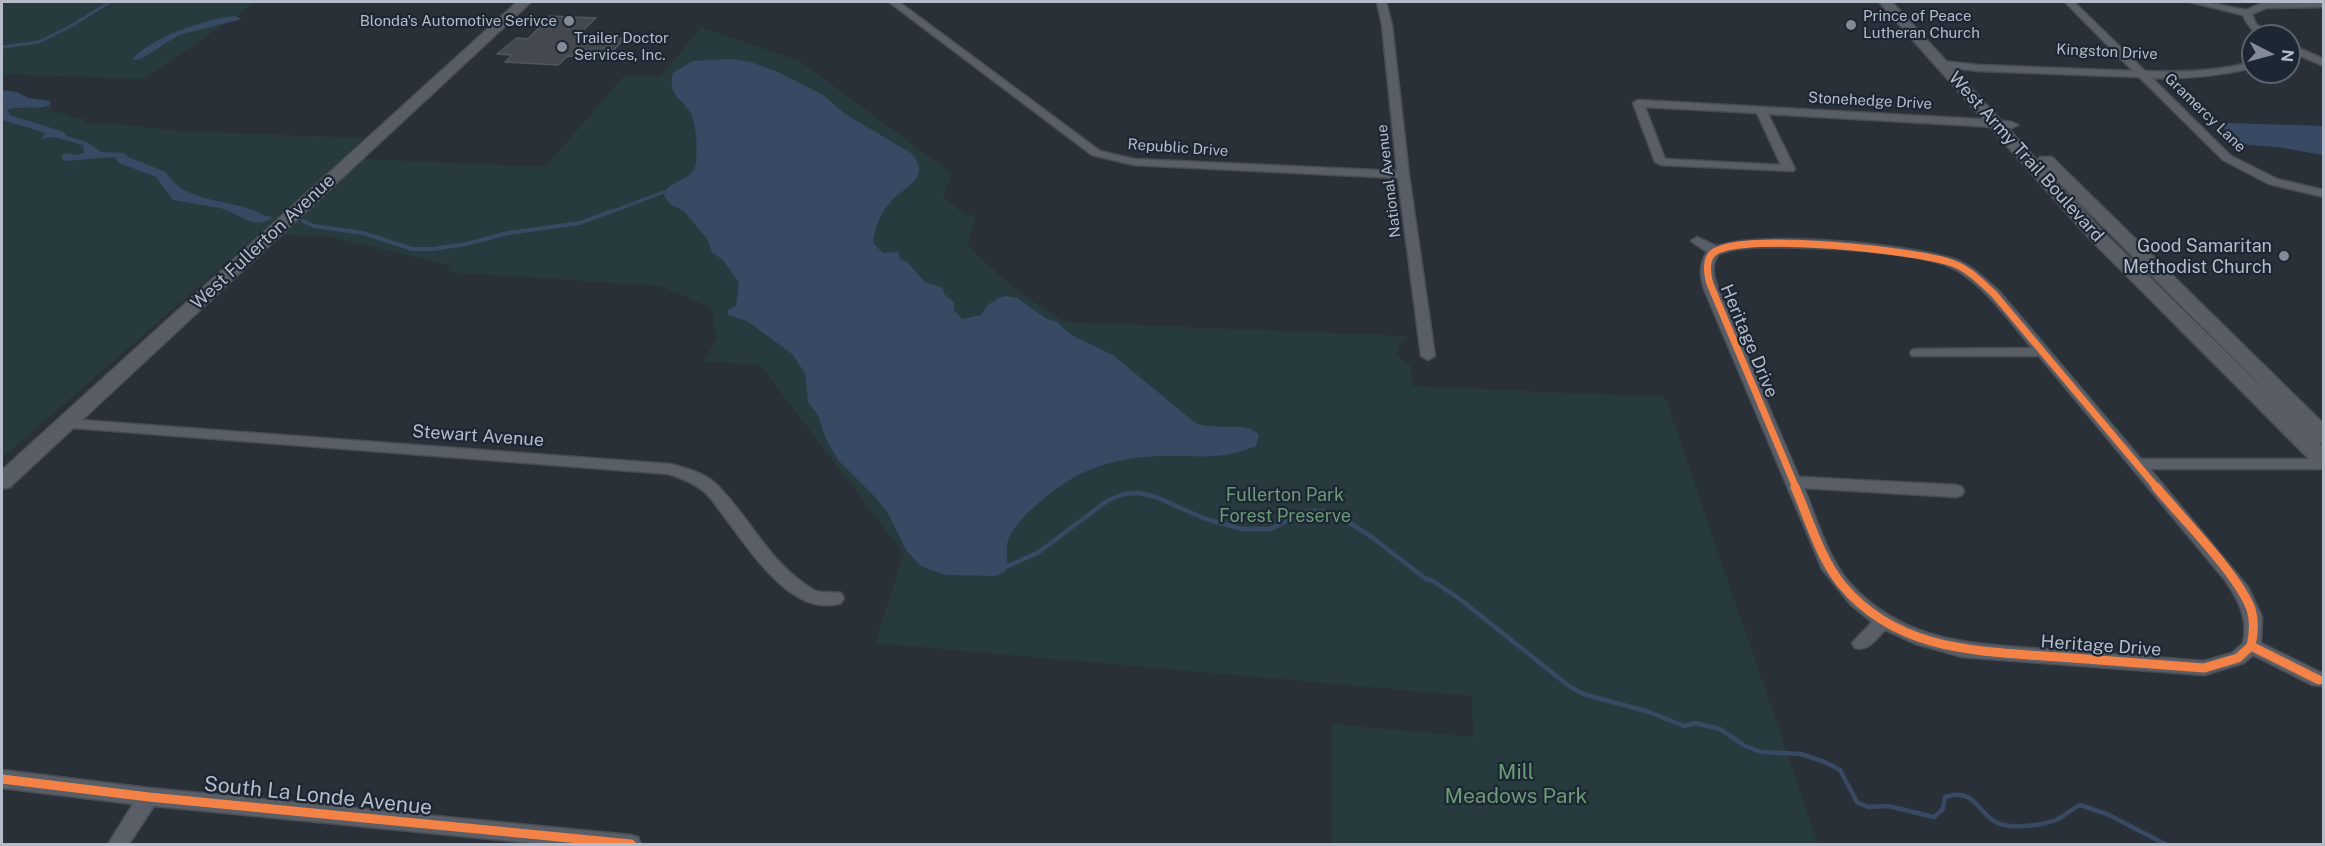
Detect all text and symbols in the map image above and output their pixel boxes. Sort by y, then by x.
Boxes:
place label: Prince of Peace Lutheran Church [1863,7,1980,42]
place label: Blonda's Automotive Serivce [360,12,557,30]
marker: Blonda's Automotive Serivce [562,14,576,28]
marker: Prince of Peace Lutheran Church [1844,18,1858,32]
north arrow [2241,24,2301,84]
place label: Trailer Doctor Services, Inc. [574,29,669,64]
marker: Trailer Doctor Services, Inc. [555,40,569,54]
street label: Kingston Drive [2056,40,2158,64]
text: N [2277,49,2298,63]
street label: West Army Trail Boulevard [1944,68,2108,246]
street label: Gramercy Lane [2161,70,2249,156]
street label: Stonehedge Drive [1808,89,1932,113]
street label: National Avenue [1373,123,1405,239]
street label: Republic Drive [1127,136,1229,160]
street label: West Fullerton Avenue [187,170,339,314]
place label: Good Samaritan Methodist Church [2123,235,2272,278]
marker: Good Samaritan Methodist Church [2277,249,2291,263]
street label: Heritage Drive [1715,281,1783,401]
street label: Stewart Avenue [411,421,545,451]
park label: Fullerton Park Forest Preserve [1219,484,1351,526]
street label: Heritage Drive [2040,631,2162,661]
park label: Mill Meadows Park [1445,760,1587,810]
street label: South La Londe Avenue [203,771,433,821]

